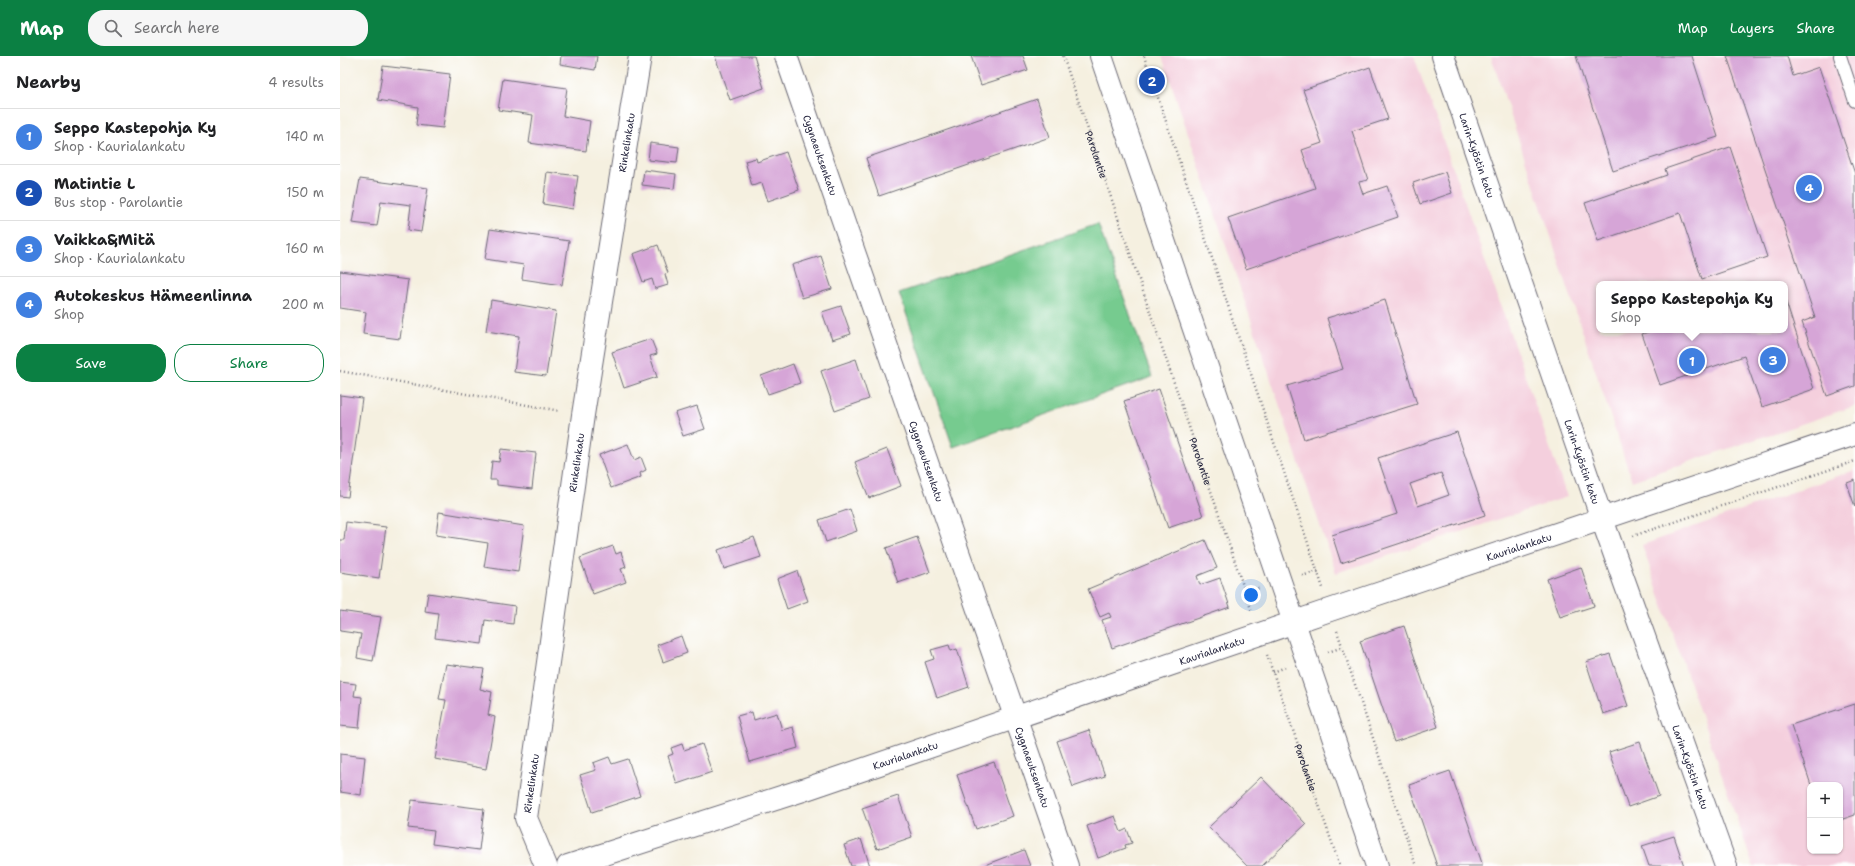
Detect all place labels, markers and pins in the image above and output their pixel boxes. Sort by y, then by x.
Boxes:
pin: 2 [1139,66,1165,96]
pin: 4 [1796,173,1822,203]
pin: 3 [1760,345,1786,375]
pin: 1 [1679,346,1705,376]

